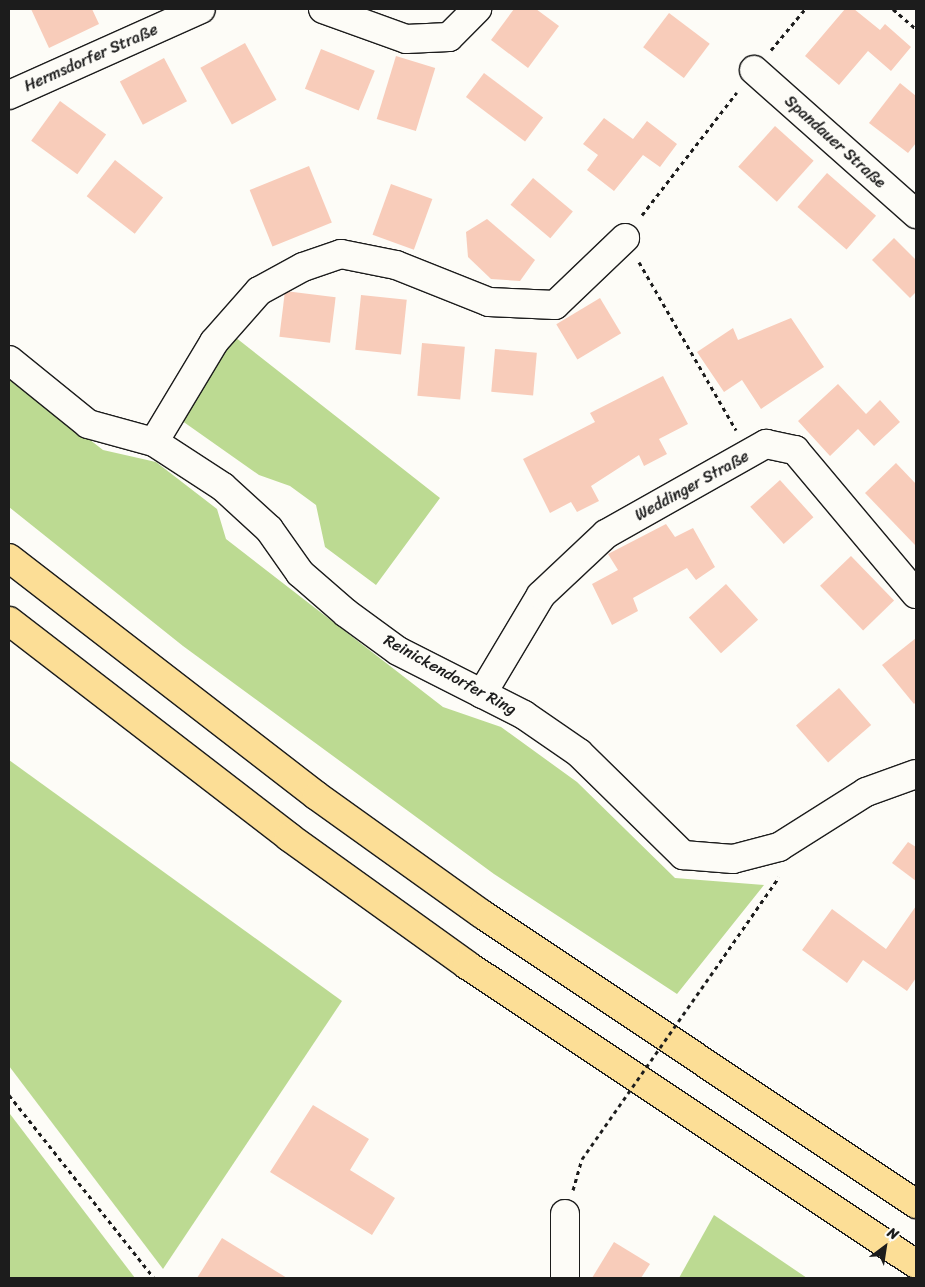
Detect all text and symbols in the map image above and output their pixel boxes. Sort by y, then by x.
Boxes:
street label: Hermsdorfer Straße [21,20,161,96]
street label: Spandauer Straße [780,91,890,193]
street label: Weddinger Straße [631,447,753,525]
street label: Reinickendorfer Ring [381,631,519,719]
text: N [882,1220,904,1247]
north arrow [860,1222,910,1272]

